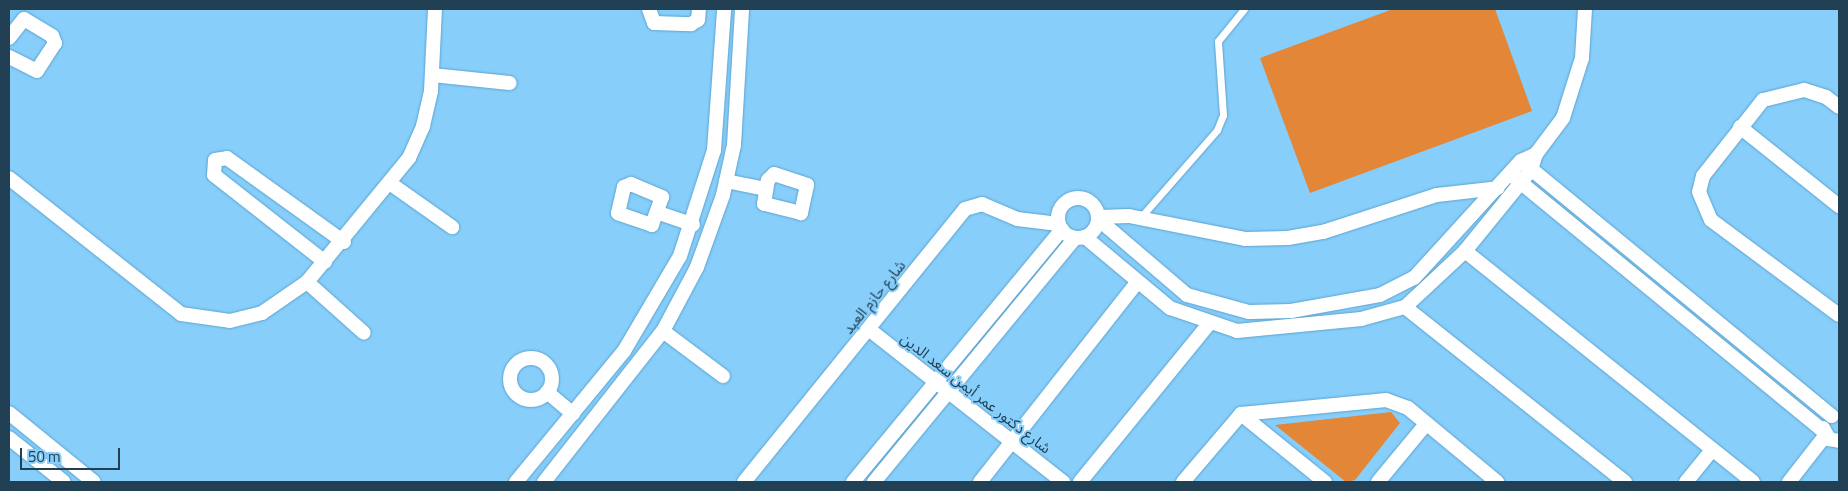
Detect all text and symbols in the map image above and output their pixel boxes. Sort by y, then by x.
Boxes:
street label: شارع حازم العبد [839,257,909,337]
street label: شارع دكتور عمر أيمن سعد الدين [897,329,1055,457]
scale bar [22,438,122,470]
text: 50 m [28,445,61,468]

